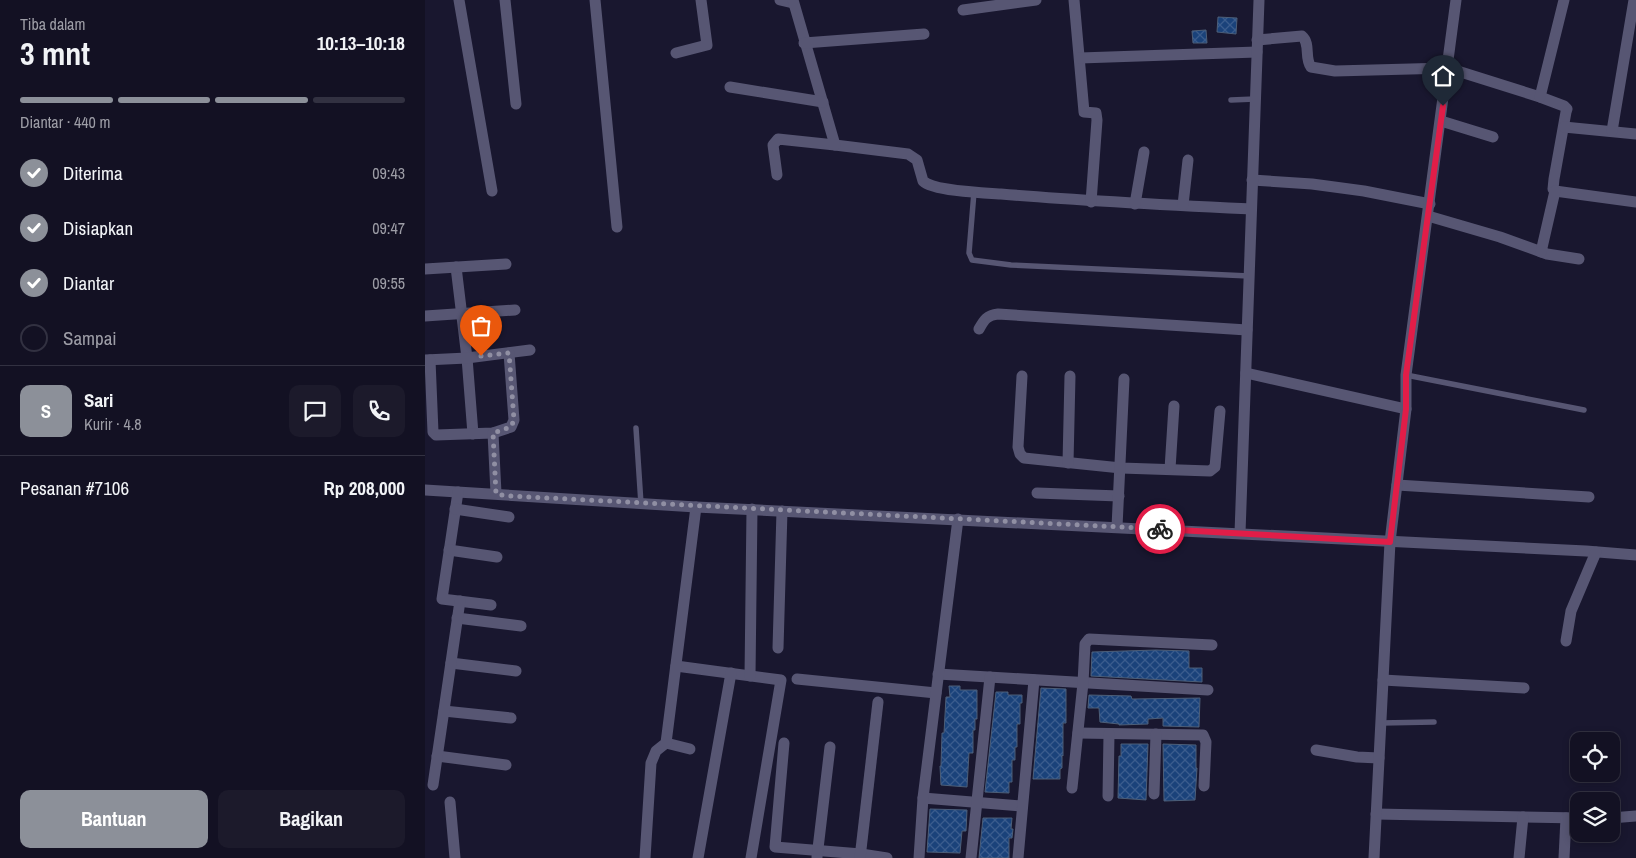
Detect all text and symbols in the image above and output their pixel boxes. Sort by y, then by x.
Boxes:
text: Tiba dalam [20,13,85,35]
text: 10:13–10:18 [317,30,405,56]
text: 3 mnt [20,32,90,75]
pin [1422,55,1464,106]
icon: home [1429,62,1457,90]
text: Diantar · 440 m [20,111,110,133]
icon: check [20,159,48,187]
text: Diterima [63,160,123,186]
text: 09:43 [372,162,405,184]
icon: check [20,214,48,242]
text: Disiapkan [63,215,133,241]
text: 09:47 [372,217,405,239]
icon: check [20,269,48,297]
text: Diantar [63,270,114,296]
text: 09:55 [372,272,405,294]
pin [460,305,502,356]
icon: bag [467,312,495,340]
text: Sampai [63,325,117,351]
button: chat [289,385,341,437]
button: phone [353,385,405,437]
text: Sari [84,387,113,413]
text: S [41,398,51,424]
text: Kurir · 4.8 [84,413,142,435]
text: Pesanan #7106 [20,475,129,501]
text: Rp 208,000 [324,475,405,501]
courier [1135,504,1185,554]
icon: bike [1146,515,1174,543]
map controls [1570,732,1620,842]
button: locate [1570,732,1620,782]
button: Bantuan [20,790,208,848]
button: Bagikan [218,790,405,848]
button: layers [1570,792,1620,842]

